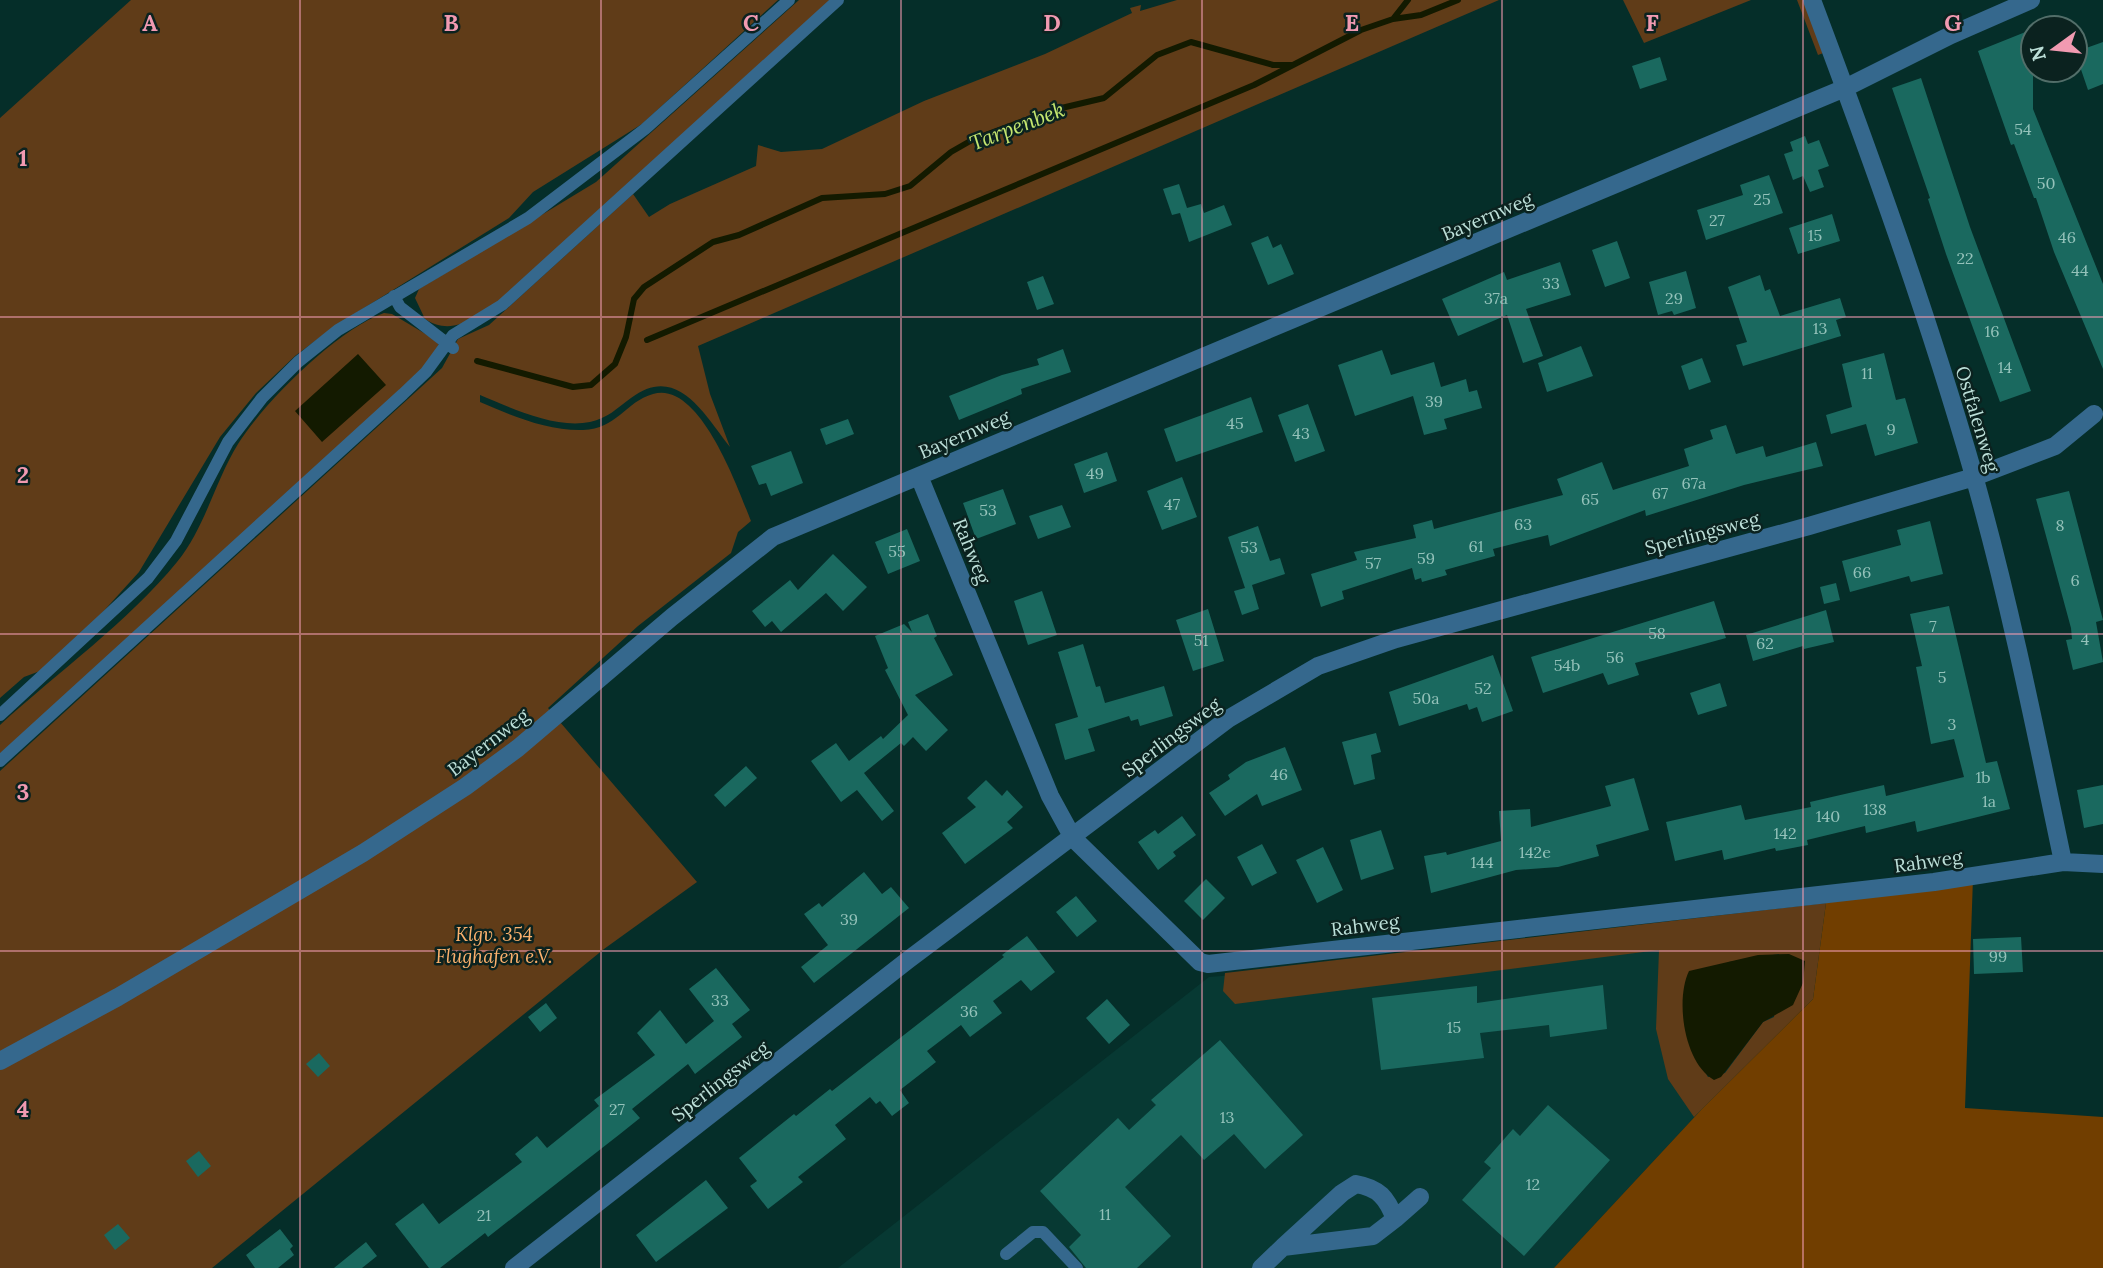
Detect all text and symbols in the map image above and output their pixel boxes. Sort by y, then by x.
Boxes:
text: A [142,8,158,37]
text: B [443,8,459,37]
text: C [743,8,759,37]
text: D [1043,8,1061,37]
text: E [1345,8,1359,37]
text: F [1645,8,1659,37]
text: G [1944,8,1962,37]
north arrow [2019,14,2089,84]
text: N [2024,43,2051,64]
water label: Tarpenbek [966,95,1068,156]
house number: 54 [2014,119,2032,139]
text: 1 [18,143,28,172]
house number: 50 [2037,173,2055,193]
street label: Bayernweg [1438,186,1537,246]
house number: 25 [1753,189,1771,209]
house number: 27 [1709,210,1726,230]
house number: 15 [1808,225,1822,245]
house number: 46 [2058,227,2076,247]
house number: 22 [1956,248,1974,268]
house number: 44 [2071,260,2089,280]
house number: 33 [1542,273,1560,293]
house number: 37a [1484,288,1508,308]
house number: 29 [1665,288,1683,308]
house number: 13 [1813,318,1827,338]
house number: 16 [1984,321,2000,341]
house number: 14 [1998,357,2013,377]
house number: 11 [1861,363,1873,383]
street label: Ostfalenweg [1950,363,2006,476]
house number: 39 [1425,391,1443,411]
street label: Bayernweg [915,404,1014,464]
house number: 45 [1226,413,1244,433]
house number: 9 [1886,419,1896,439]
house number: 43 [1292,423,1310,443]
text: 2 [17,460,29,489]
house number: 49 [1086,463,1104,483]
house number: 67a [1682,473,1706,493]
house number: 67 [1652,483,1669,503]
house number: 65 [1581,489,1599,509]
house number: 47 [1164,494,1181,514]
house number: 53 [979,500,997,520]
street label: Sperlingsweg [1642,506,1762,560]
house number: 63 [1514,514,1532,534]
street label: Rahweg [948,515,996,588]
house number: 8 [2056,515,2065,535]
house number: 61 [1468,536,1484,556]
house number: 53 [1240,537,1258,557]
house number: 55 [888,541,906,561]
house number: 59 [1417,548,1435,568]
house number: 57 [1365,553,1382,573]
house number: 66 [1853,562,1871,582]
house number: 6 [2070,570,2080,590]
house number: 7 [1929,616,1937,636]
house number: 58 [1648,623,1666,643]
house number: 4 [2081,629,2090,649]
house number: 51 [1194,630,1208,650]
house number: 62 [1756,633,1774,653]
house number: 56 [1606,647,1624,667]
house number: 54b [1554,655,1580,675]
house number: 5 [1938,667,1946,687]
house number: 52 [1474,678,1492,698]
house number: 50a [1413,688,1439,708]
street label: Sperlingsweg [1117,692,1226,782]
street label: Bayernweg [442,702,534,781]
house number: 3 [1948,714,1957,734]
house number: 46 [1270,764,1288,784]
house number: 1b [1975,767,1991,787]
text: 3 [17,777,29,806]
house number: 1a [1982,791,1996,811]
house number: 138 [1863,799,1887,819]
house number: 140 [1816,806,1840,826]
house number: 142 [1773,823,1797,843]
house number: 142e [1519,842,1551,862]
street label: Rahweg [1892,844,1964,878]
house number: 144 [1470,852,1494,872]
house number: 39 [840,909,858,929]
street label: Rahweg [1329,909,1401,941]
park label: Klgv. 354 Flughafen e.V. [436,922,552,968]
house number: 99 [1989,946,2007,966]
house number: 33 [711,990,729,1010]
house number: 36 [960,1001,978,1021]
house number: 15 [1447,1017,1461,1037]
street label: Sperlingsweg [666,1035,774,1127]
text: 4 [17,1094,29,1123]
house number: 27 [609,1099,626,1119]
house number: 13 [1220,1107,1234,1127]
house number: 12 [1526,1174,1540,1194]
house number: 11 [1099,1204,1111,1224]
house number: 21 [477,1205,491,1225]

